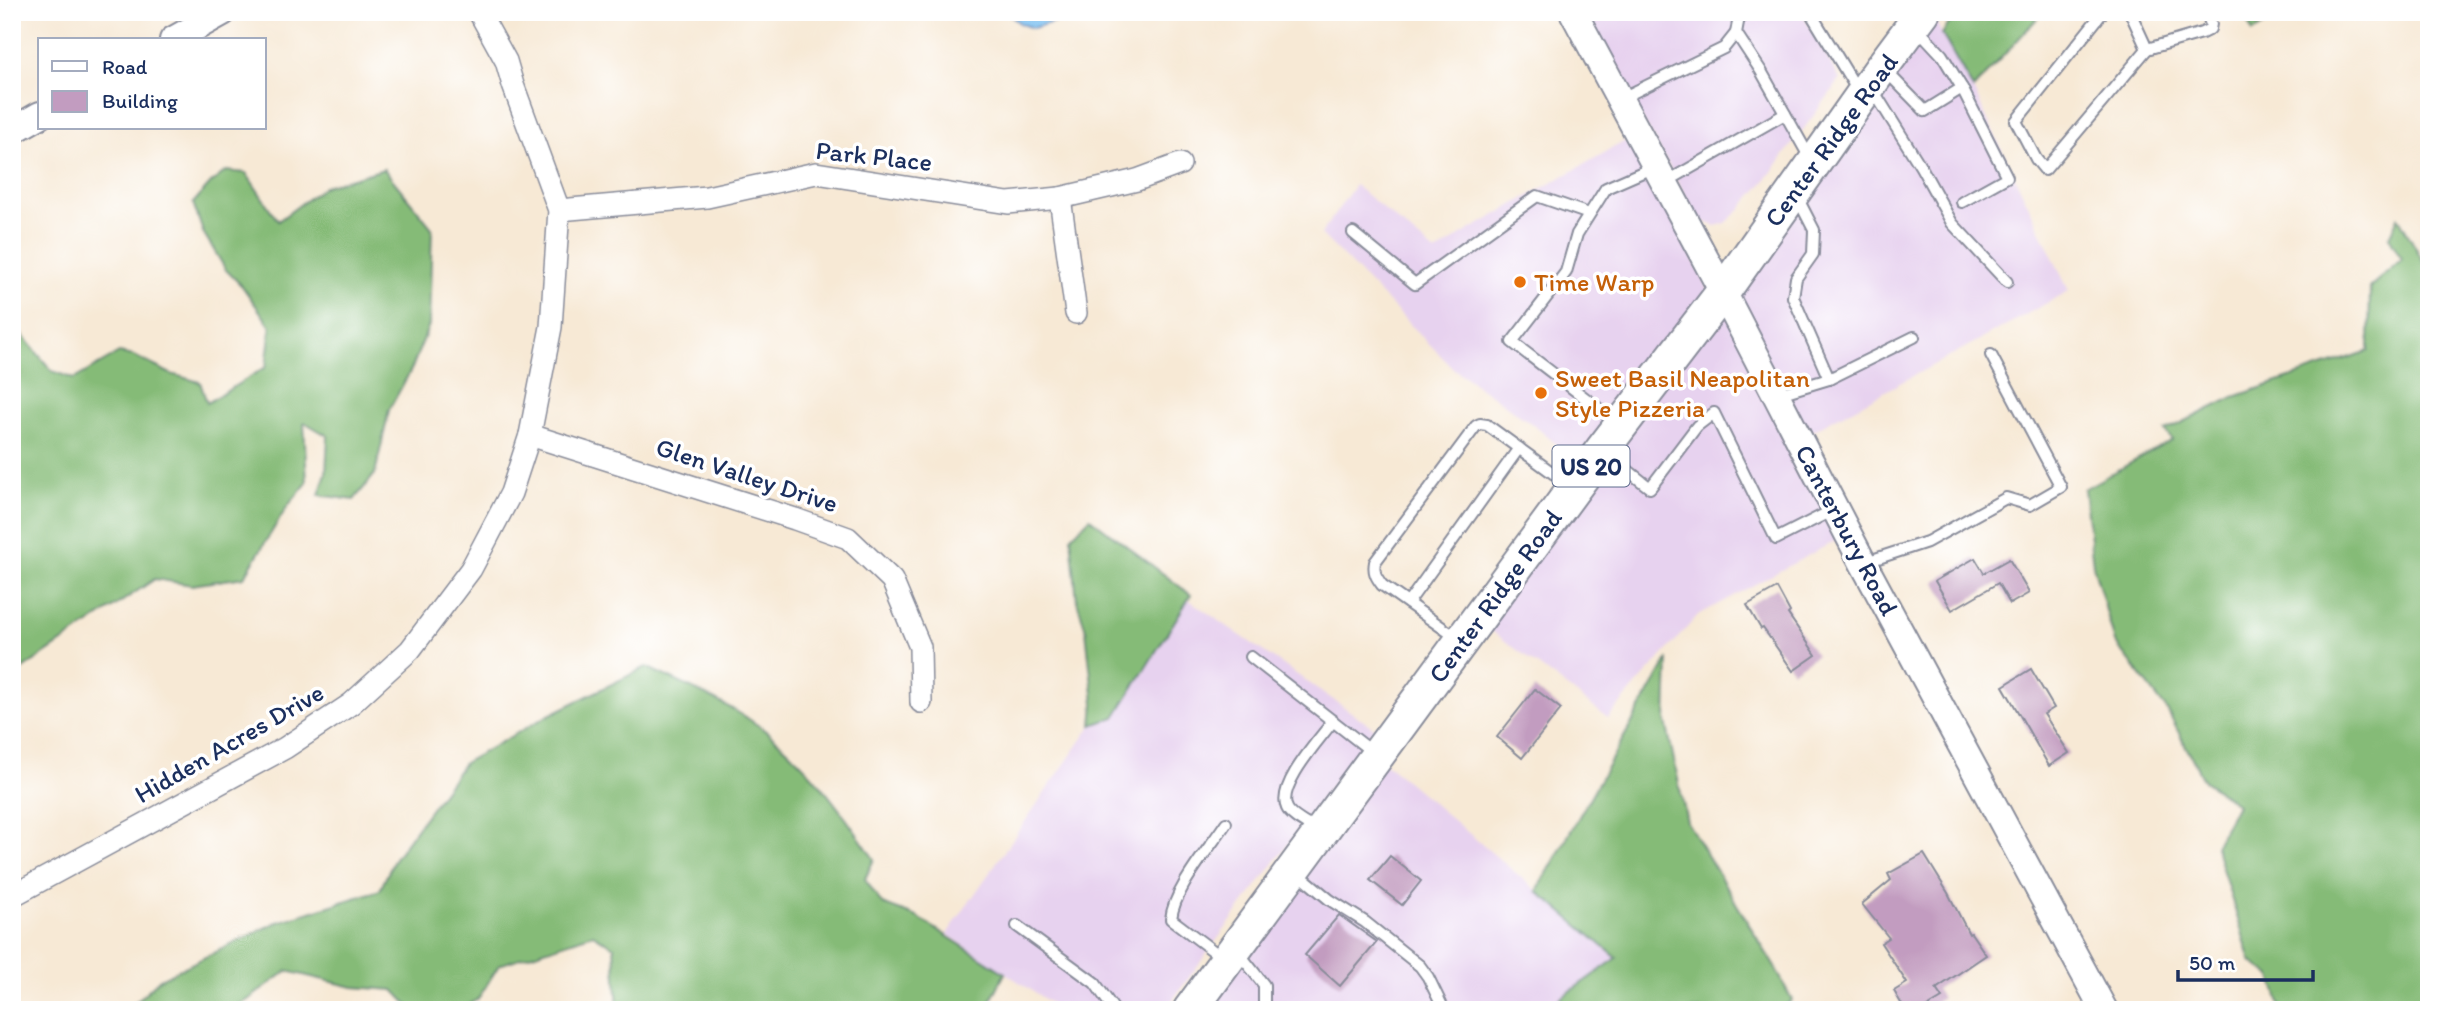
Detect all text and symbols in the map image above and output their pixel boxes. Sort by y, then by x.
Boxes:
legend [38,38,266,130]
street label: Center Ridge Road [1757,47,1905,233]
text: Road [102,54,148,79]
text: Building [102,88,178,113]
street label: Park Place [814,134,934,178]
place label: Time Warp [1534,266,1655,298]
marker: Time Warp [1512,274,1528,290]
place label: Sweet Basil Neapolitan Style Pizzeria [1555,362,1810,424]
marker: Sweet Basil Neapolitan Style Pizzeria [1533,385,1549,401]
street label: Glen Valley Drive [652,431,842,519]
street label: Canterbury Road [1788,439,1906,622]
road number: US 20 [1552,446,1630,486]
street label: Center Ridge Road [1421,503,1569,689]
street label: Hidden Acres Drive [129,676,329,810]
scale bar [2178,938,2313,982]
text: 50 m [2189,950,2236,975]

